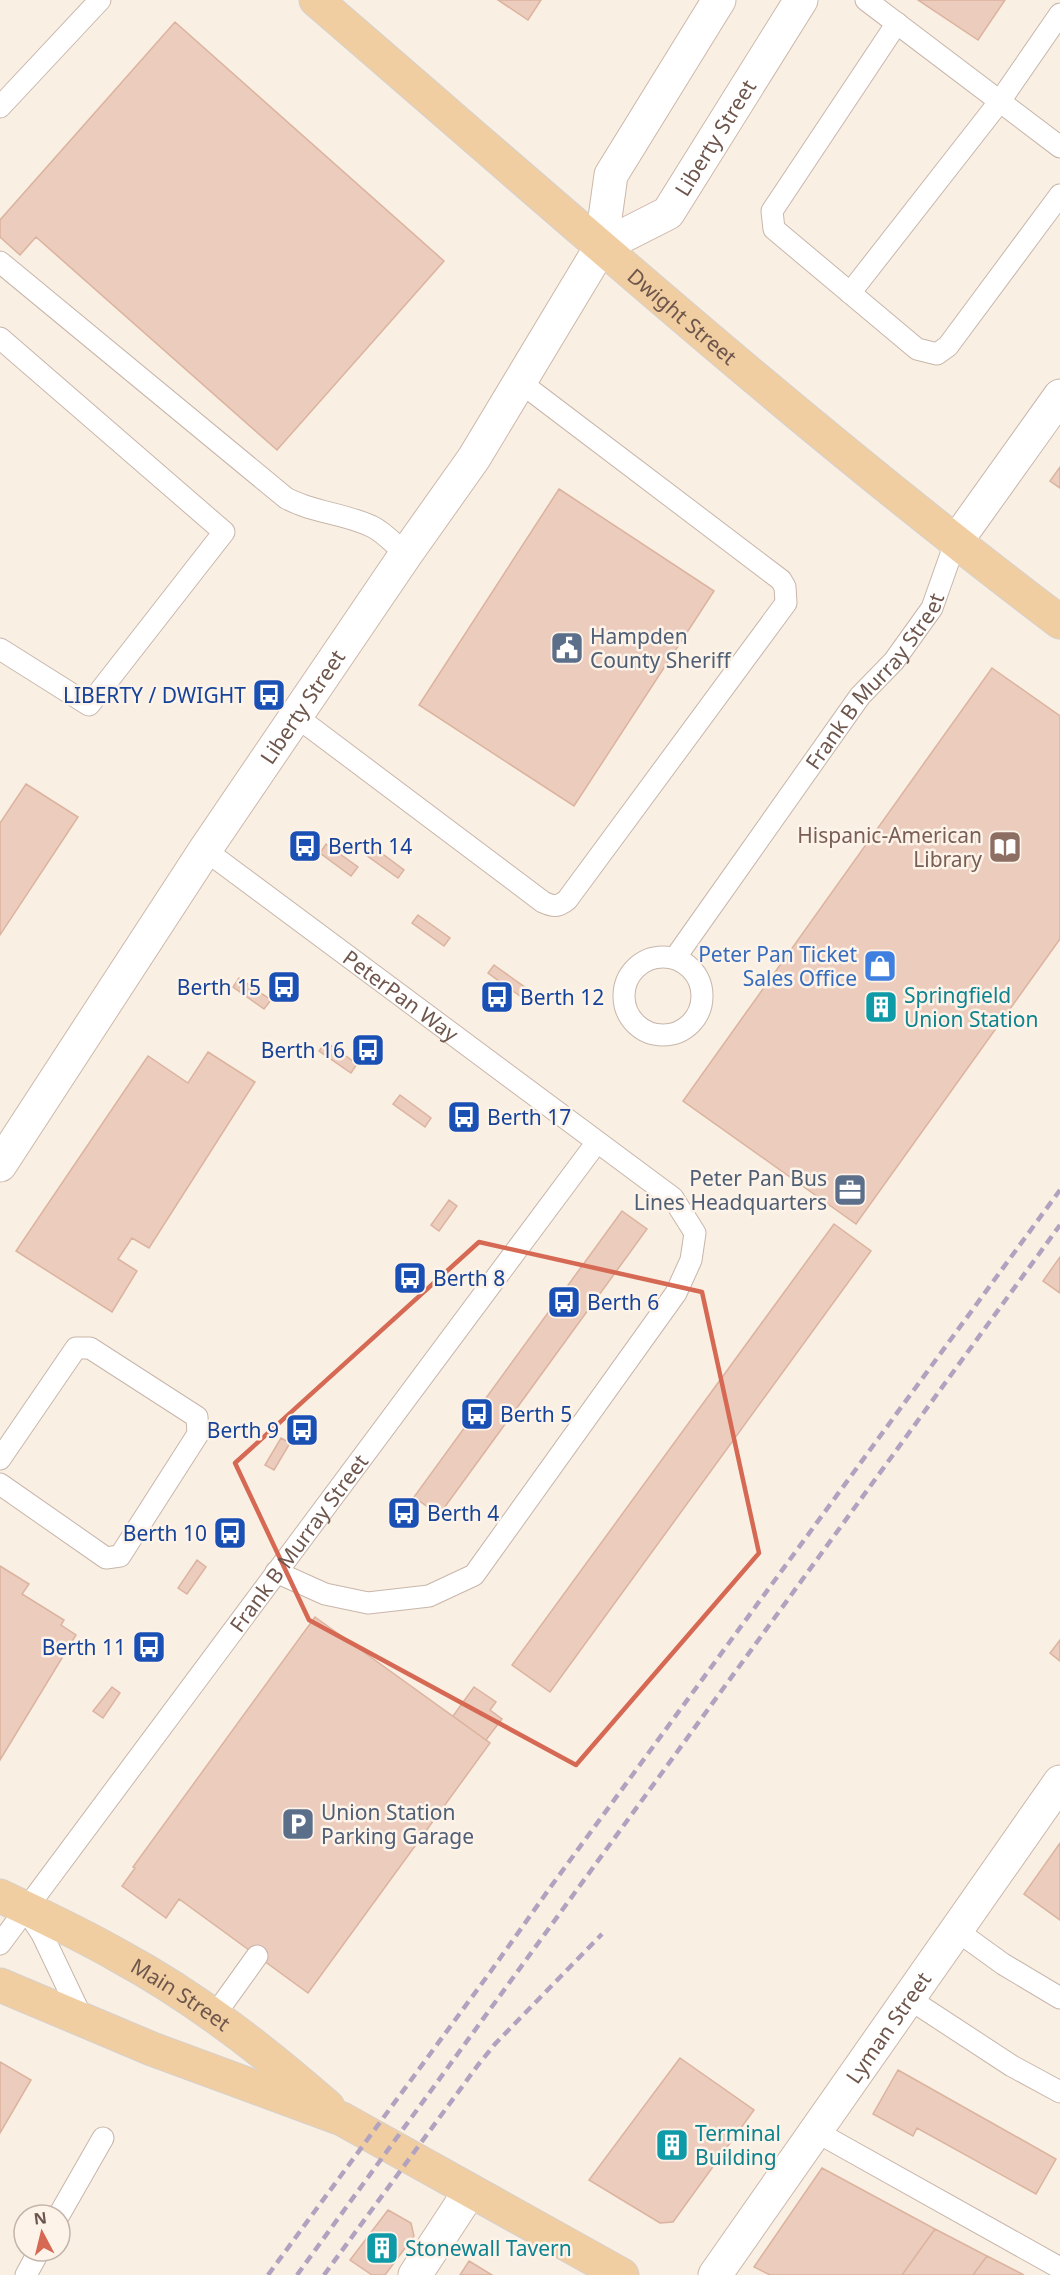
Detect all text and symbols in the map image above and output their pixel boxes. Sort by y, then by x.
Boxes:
street label: Liberty Street [668,74,762,201]
street label: Dwight Street [622,262,743,371]
street label: Frank B Murray Street [799,589,950,775]
place label: Hampden County Sheriff [590,622,732,674]
public building icon: Hampden County Sheriff [549,630,585,666]
street label: Liberty Street [254,644,351,769]
bus stop icon: LIBERTY / DWIGHT [251,677,287,713]
place label: LIBERTY / DWIGHT [63,681,246,709]
place label: Hispanic-American Library [797,821,982,873]
bus stop icon: Berth 14 [287,828,323,864]
library icon: Hispanic-American Library [987,829,1023,865]
place label: Berth 14 [328,832,412,860]
place label: Peter Pan Ticket Sales Office [698,940,857,992]
street label: PeterPan Way [337,943,464,1048]
shop icon: Peter Pan Ticket Sales Office [862,948,898,984]
bus stop icon: Berth 15 [266,969,302,1005]
place label: Berth 15 [177,973,261,1001]
bus stop icon: Berth 12 [479,979,515,1015]
place label: Springfield Union Station [904,981,1038,1033]
place label: Berth 12 [520,983,604,1011]
building icon: Springfield Union Station [863,989,899,1025]
bus stop icon: Berth 16 [350,1032,386,1068]
place label: Berth 16 [261,1036,345,1064]
bus stop icon: Berth 17 [446,1099,482,1135]
place label: Berth 17 [487,1103,571,1131]
place label: Peter Pan Bus Lines Headquarters [634,1164,827,1216]
office icon: Peter Pan Bus Lines Headquarters [832,1172,868,1208]
bus stop icon: Berth 8 [392,1260,428,1296]
place label: Berth 8 [433,1264,505,1292]
bus stop icon: Berth 6 [546,1284,582,1320]
place label: Berth 6 [587,1288,659,1316]
bus stop icon: Berth 5 [459,1396,495,1432]
place label: Berth 5 [500,1400,572,1428]
bus stop icon: Berth 9 [284,1412,320,1448]
place label: Berth 9 [207,1416,279,1444]
street label: Frank B Murray Street [223,1448,374,1638]
bus stop icon: Berth 4 [386,1495,422,1531]
place label: Berth 4 [427,1499,499,1527]
bus stop icon: Berth 10 [212,1515,248,1551]
place label: Berth 10 [123,1519,207,1547]
bus stop icon: Berth 11 [131,1629,167,1665]
place label: Berth 11 [42,1633,126,1661]
place label: Union Station Parking Garage [321,1798,474,1850]
parking icon: Union Station Parking Garage [280,1806,316,1842]
street label: Main Street [126,1952,237,2037]
street label: Lyman Street [839,1966,937,2089]
place label: Terminal Building [695,2119,781,2171]
building icon: Terminal Building [654,2127,690,2163]
north arrow [12,2203,72,2263]
text: N [32,2206,48,2230]
building icon: Stonewall Tavern [364,2230,400,2266]
place label: Stonewall Tavern [405,2234,572,2262]

